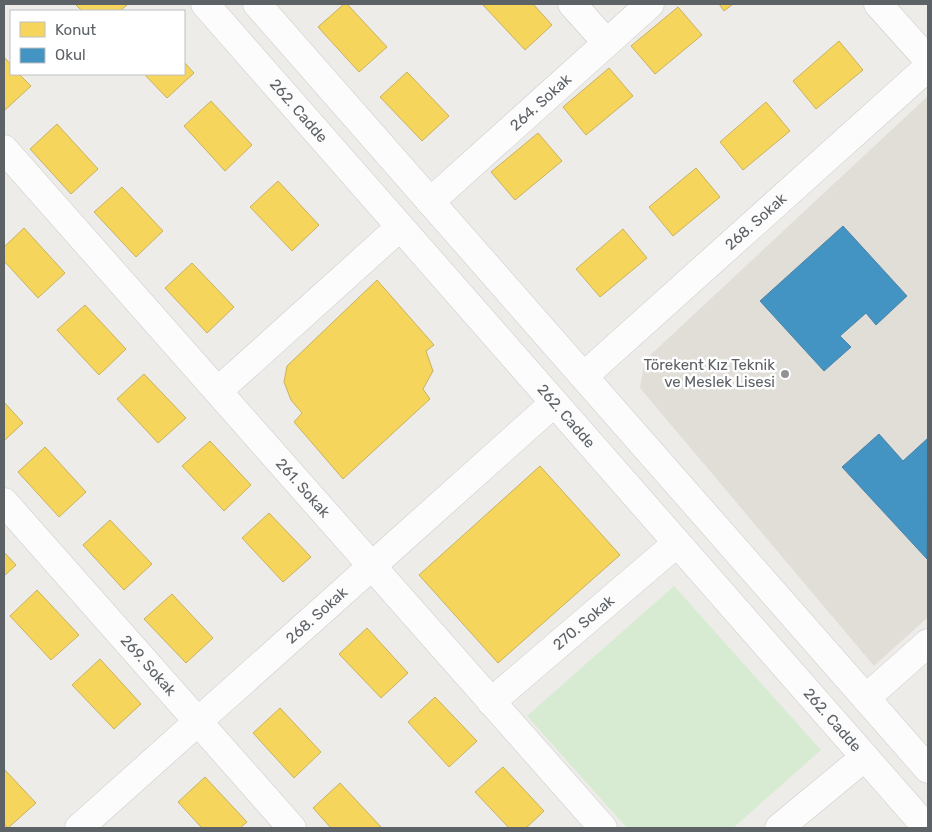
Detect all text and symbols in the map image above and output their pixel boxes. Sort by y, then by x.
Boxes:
legend [10,10,185,75]
text: Konut [55,21,96,39]
text: Okul [55,46,86,64]
street label: 264. Sokak [506,70,575,134]
street label: 262. Cadde [266,75,331,146]
street label: 268. Sokak [721,189,790,254]
place label: Törekent Kız Teknik ve Meslek Lisesi [643,356,775,391]
marker: Törekent Kız Teknik ve Meslek Lisesi [779,368,791,380]
street label: 262. Cadde [533,381,599,452]
street label: 261. Sokak [272,455,334,521]
street label: 268. Sokak [282,583,351,647]
street label: 270. Sokak [549,591,618,654]
street label: 269. Sokak [117,631,180,700]
street label: 262. Cadde [800,684,865,756]

